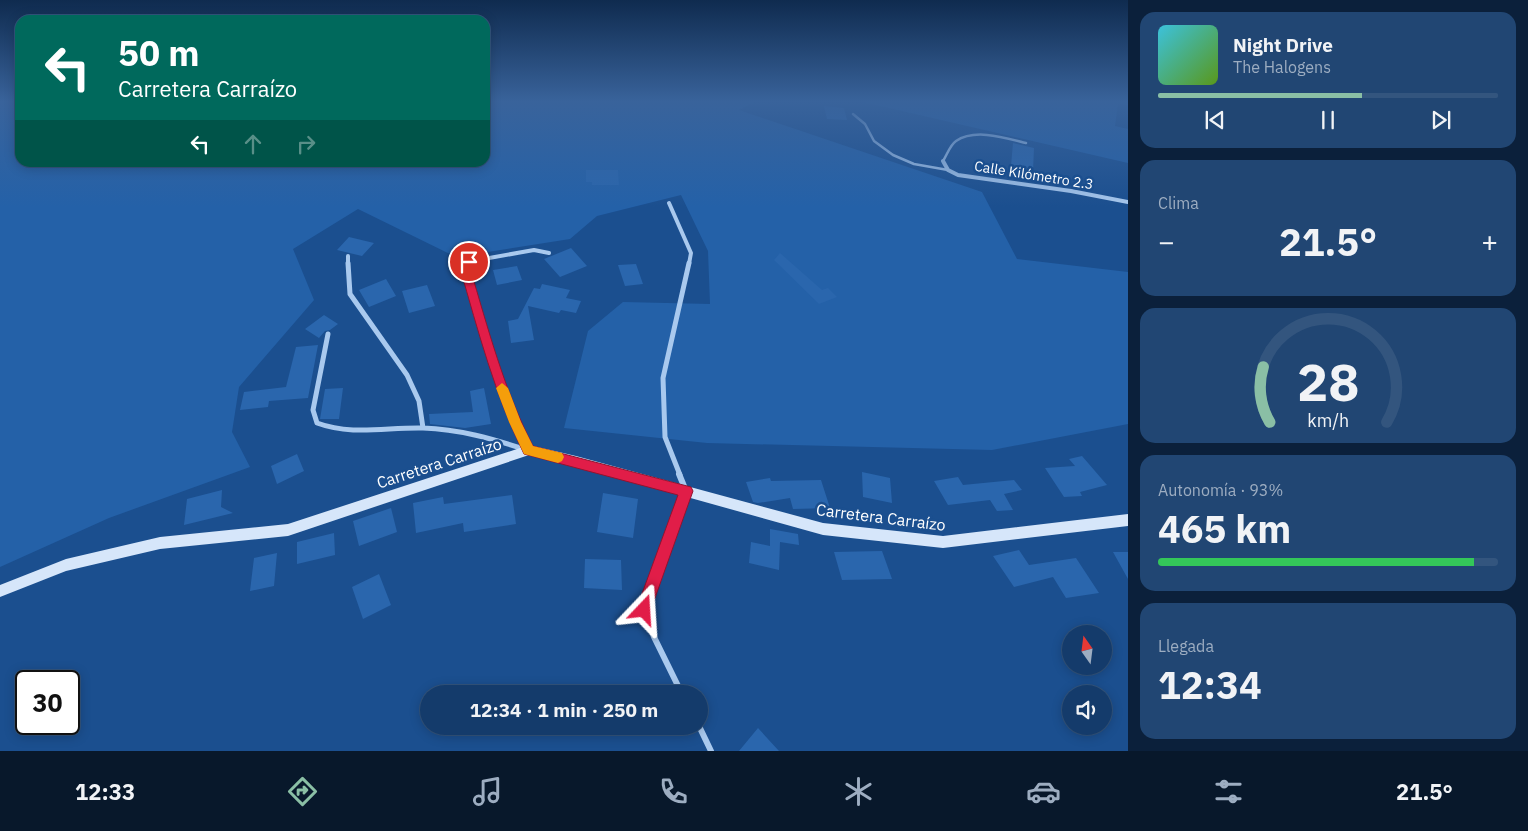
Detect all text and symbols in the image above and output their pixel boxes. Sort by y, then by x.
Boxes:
text: 50 m [118,30,200,76]
text: Night Drive [1233,33,1333,57]
icon: left [35,35,100,100]
text: The Halogens [1233,57,1331,77]
text: Carretera Carraízo [118,74,297,103]
icon: previous [1201,106,1229,134]
icon: pause [1314,106,1342,134]
icon: next [1427,106,1455,134]
icon: left [186,130,214,158]
icon: ahead [239,130,267,158]
icon: right [292,130,320,158]
street label: Calle Kilómetro 2.3 [973,157,1095,193]
text: Clima [1158,193,1199,213]
text: 21.5° [1279,217,1377,266]
text: − [1158,223,1175,260]
text: + [1481,223,1498,260]
pin [448,241,490,283]
icon: arrive [455,248,483,276]
text: 28 [1297,348,1359,415]
text: km/h [1307,409,1349,432]
street label: Carretera Carraízo [374,433,504,493]
text: Autonomía · 93% [1158,480,1283,500]
street label: Carretera Carraízo [815,499,947,535]
text: 465 km [1158,504,1291,553]
position arrow [617,583,669,635]
north arrow [1062,625,1112,675]
map controls [1062,625,1112,735]
text: Llegada [1158,636,1214,656]
text: 12:34 [1158,660,1262,709]
speed limit sign: 30 [15,670,80,735]
button: sound [1062,685,1112,735]
text: 12:34 · 1 min · 250 m [470,698,658,722]
icon: directions [285,774,320,809]
icon: music [470,774,505,809]
icon: phone [656,774,691,809]
icon: climate [841,774,876,809]
icon: car [1026,774,1061,809]
icon: filters [1211,774,1246,809]
text: 12:33 [75,777,135,806]
text: 21.5° [1396,777,1453,806]

